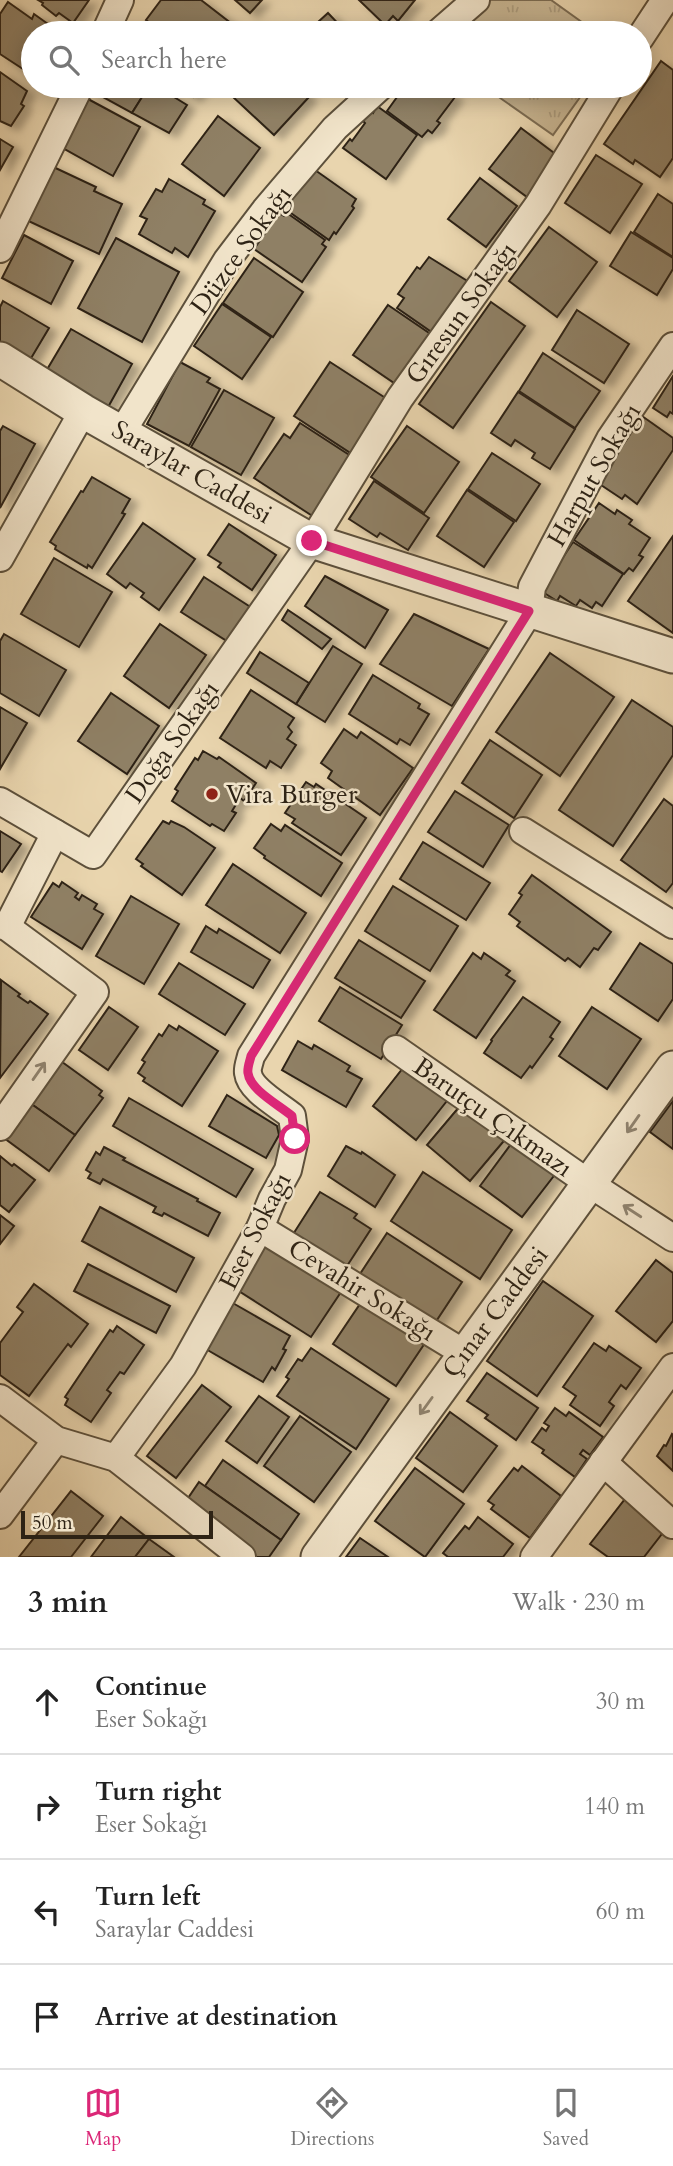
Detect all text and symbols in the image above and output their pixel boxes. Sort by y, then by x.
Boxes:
search box [21,21,652,98]
icon: search [45,41,83,79]
text: Search here [101,42,227,77]
street label: Düzce Sokağı [182,178,300,322]
street label: Gıresun Sokağı [397,235,525,391]
street label: Harput Sokağı [539,397,649,553]
street label: Saraylar Caddesi [105,412,279,532]
route end [296,525,327,556]
street label: Doğa Sokağı [117,674,227,810]
place label: Vira Burger [226,777,358,812]
marker: Vira Burger [204,786,220,802]
street label: Barutçu Çıkmazı [406,1049,580,1185]
one-way arrow [32,1062,46,1081]
one-way arrow [626,1114,641,1133]
route start [279,1123,310,1154]
street label: Eser Sokağı [211,1166,299,1296]
one-way arrow [622,1204,642,1218]
street label: Cevahir Sokağı [281,1231,443,1349]
street label: Çınar Caddesi [434,1239,556,1385]
one-way arrow [419,1396,433,1415]
scale bar [21,1508,214,1540]
text: 50 m [32,1510,73,1536]
text: 3 min [28,1582,108,1623]
text: Walk · 230 m [512,1587,645,1618]
text: Continue [95,1669,207,1704]
icon: ahead [28,1683,66,1721]
text: 30 m [596,1686,645,1717]
text: Eser Sokağı [95,1704,207,1735]
text: Turn right [95,1774,222,1809]
icon: right [28,1788,66,1826]
text: 140 m [584,1791,645,1822]
text: Eser Sokağı [95,1809,207,1840]
text: Turn left [95,1879,200,1914]
icon: left [28,1893,66,1931]
text: 60 m [596,1896,645,1927]
text: Saraylar Caddesi [95,1914,254,1945]
icon: arrive [28,1998,66,2036]
text: Arrive at destination [95,1999,338,2034]
tab: Map [84,2084,122,2152]
tab: Directions [291,2084,374,2152]
tab: Saved [543,2084,589,2152]

